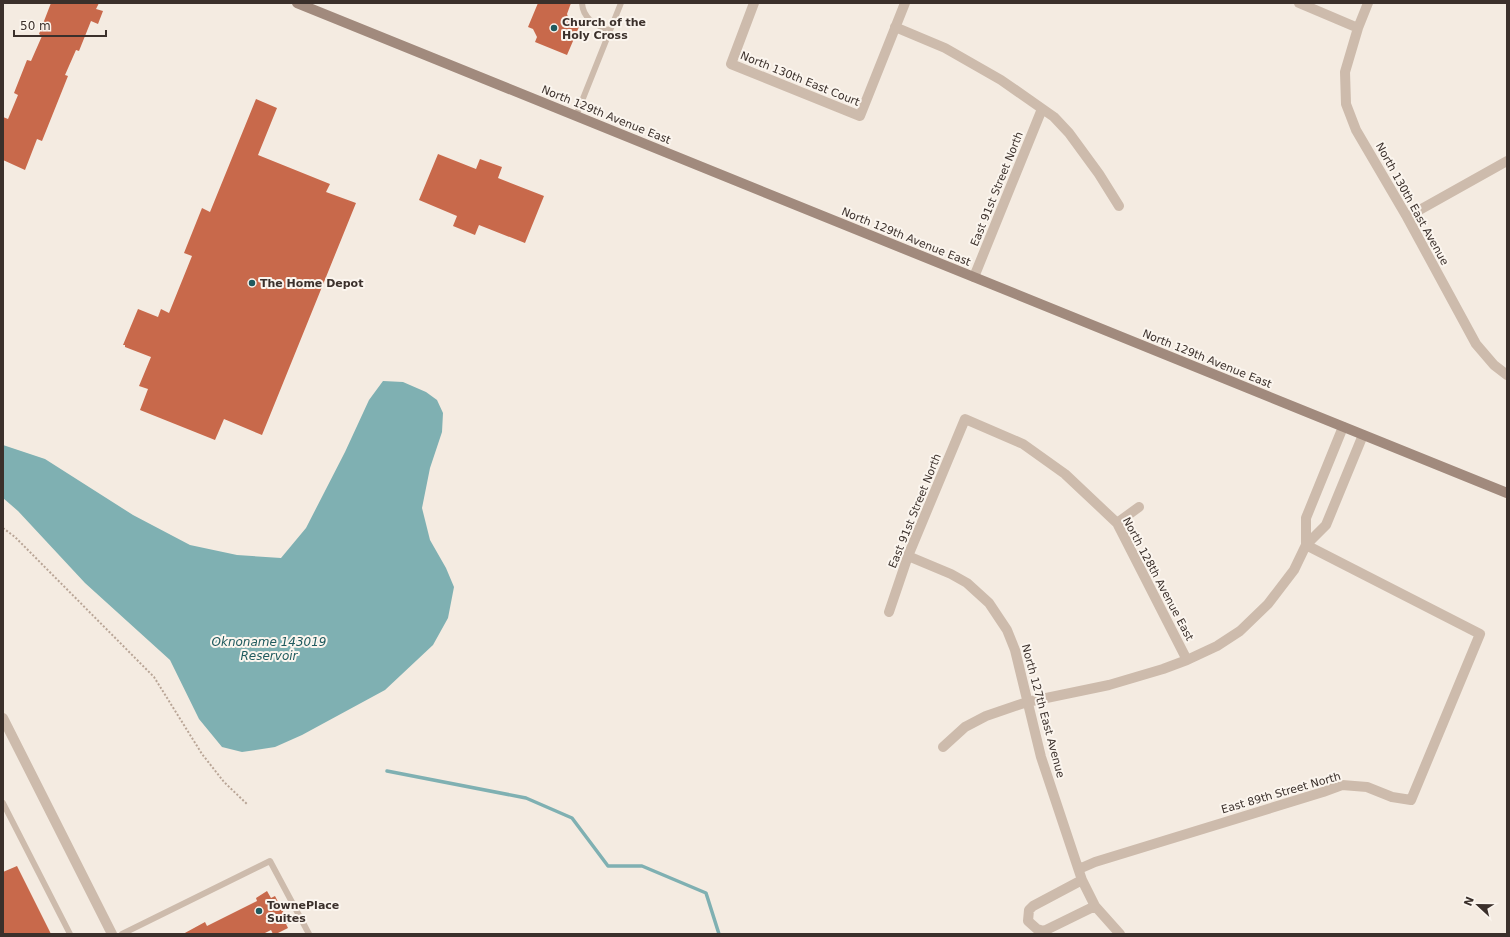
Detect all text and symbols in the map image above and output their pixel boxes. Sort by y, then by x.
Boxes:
scale bar [14,12,106,38]
place label: Church of the Holy Cross [562,16,646,42]
text: 50 m [20,19,51,33]
marker: Church of the Holy Cross [549,23,559,33]
street label: North 130th East Court [738,49,862,109]
street label: North 129th Avenue East [540,83,673,147]
street label: East 91st Street North [968,130,1026,248]
street label: North 130th East Avenue [1373,140,1451,268]
street label: North 129th Avenue East [840,205,973,269]
place label: The Home Depot [260,277,363,290]
marker: The Home Depot [247,278,257,288]
street label: North 129th Avenue East [1141,327,1274,391]
street label: East 91st Street North [886,452,944,570]
street label: North 128th Avenue East [1120,515,1196,644]
water label: Oknoname 143019 Reservoir [212,635,327,663]
street label: North 127th East Avenue [1019,643,1067,780]
street label: East 89th Street North [1220,770,1342,816]
north arrow [1458,885,1498,925]
text: N [1461,895,1477,908]
place label: TownePlace Suites [267,899,339,925]
marker: TownePlace Suites [254,906,264,916]

